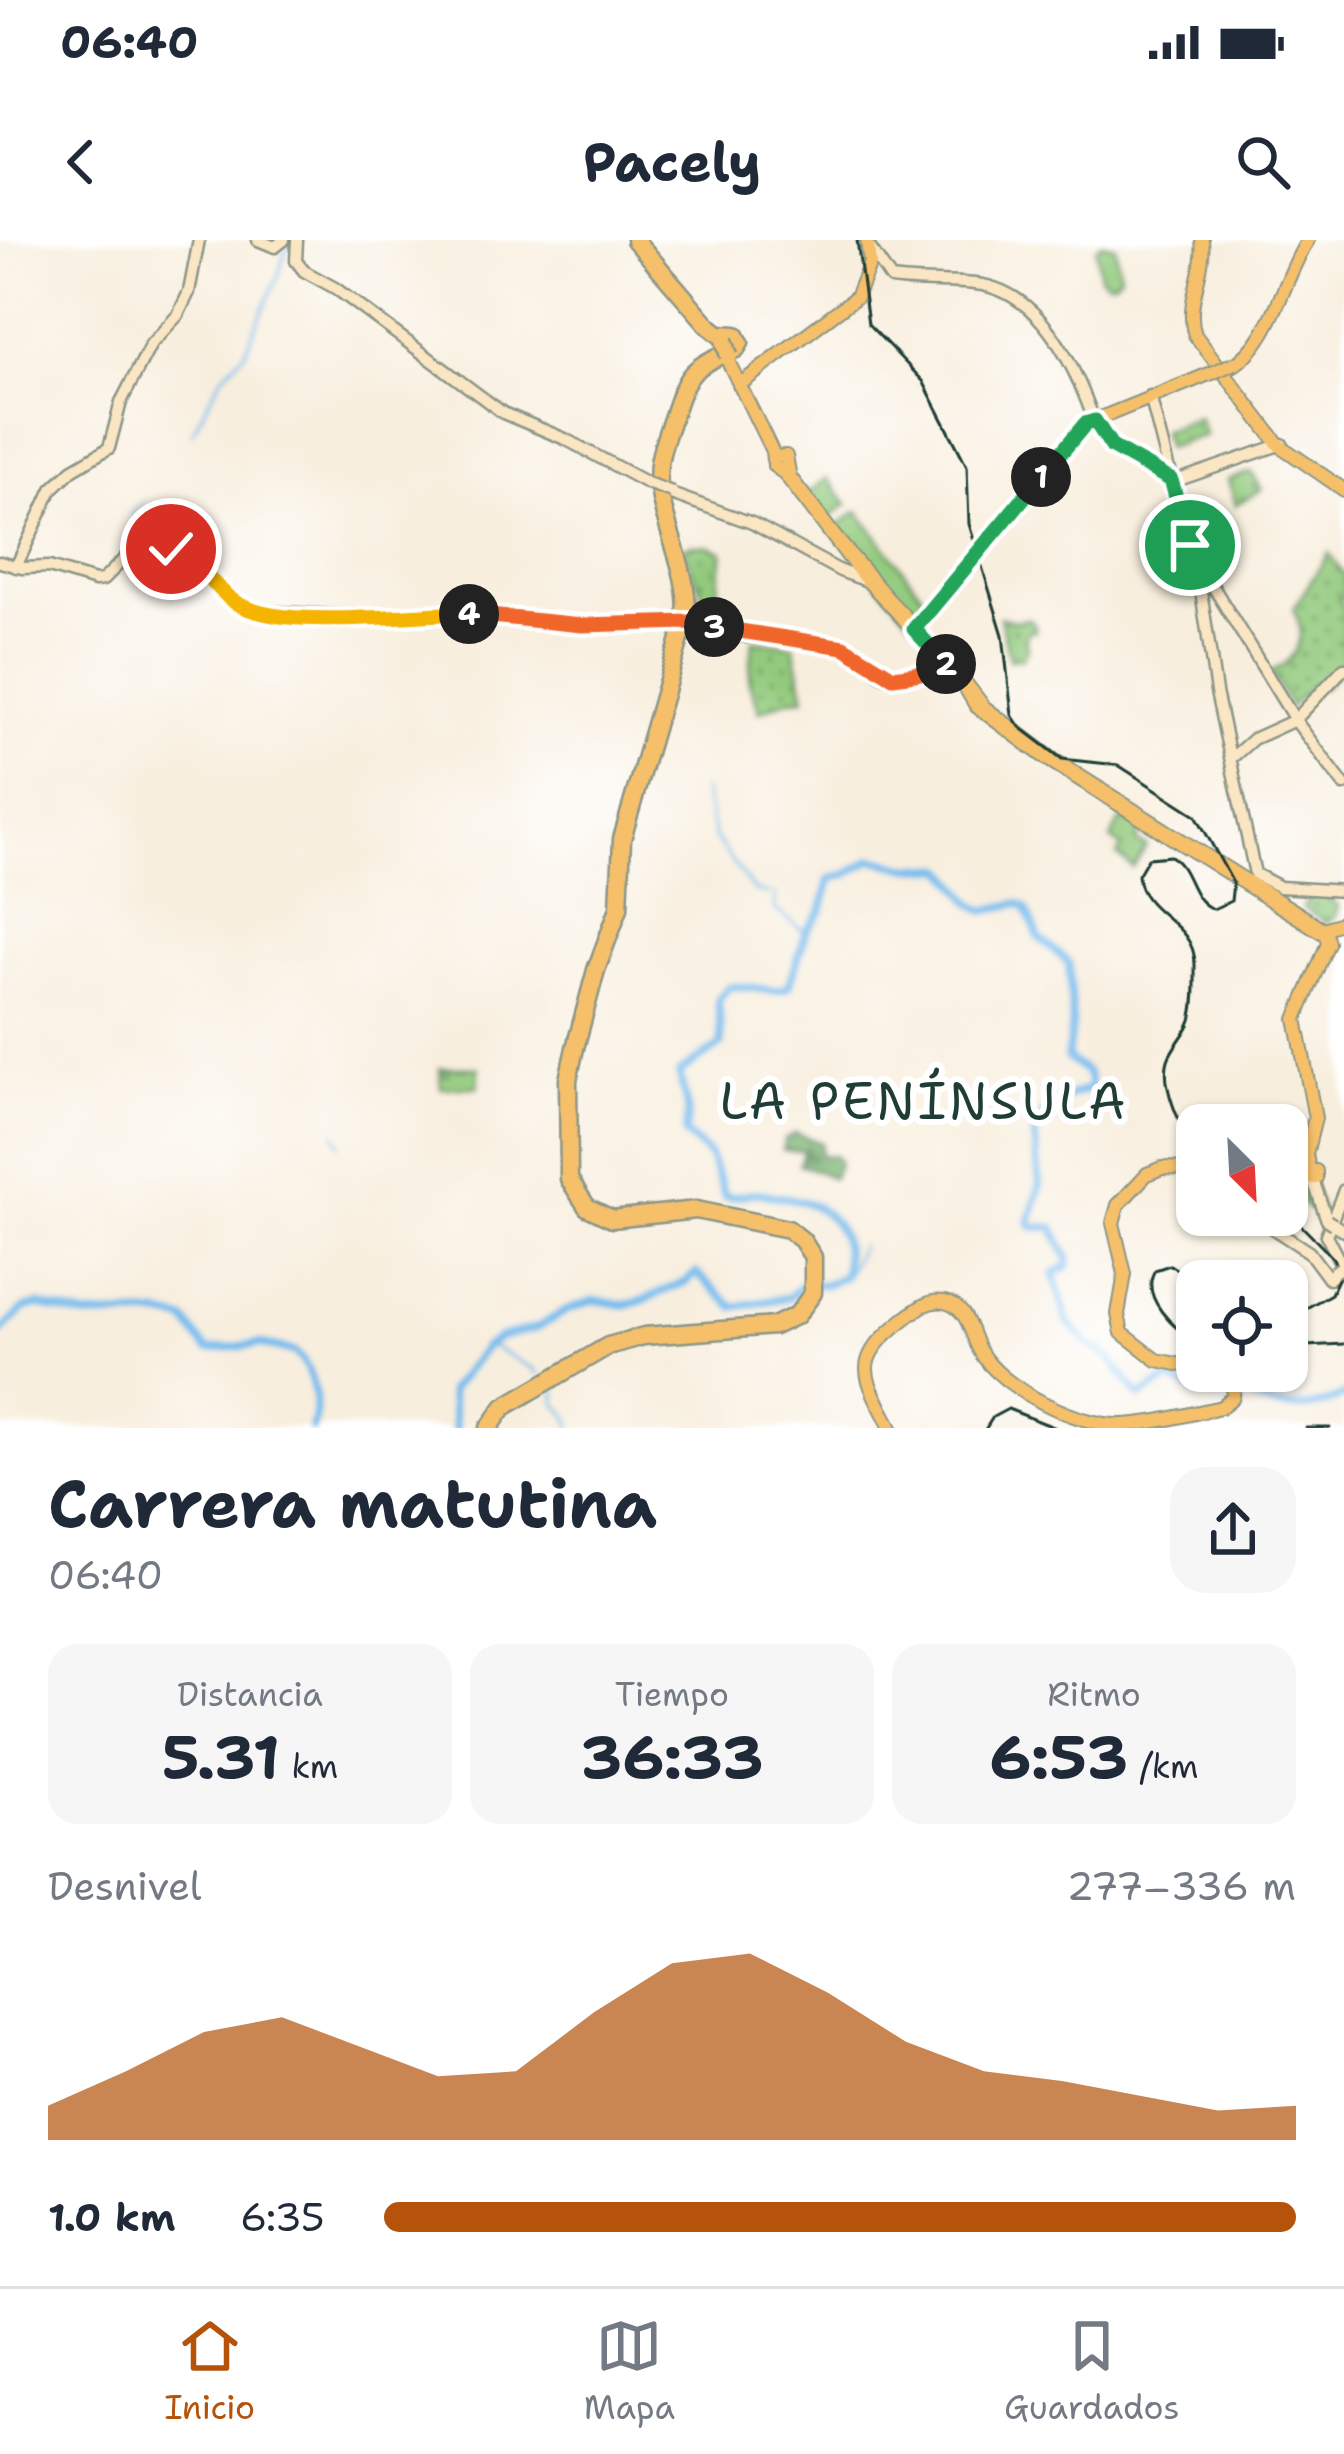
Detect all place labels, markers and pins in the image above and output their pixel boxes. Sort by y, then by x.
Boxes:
pin: 1 [1011,447,1071,507]
pin [1139,494,1241,596]
pin [120,498,222,600]
pin: 4 [439,584,499,644]
pin: 3 [684,597,744,657]
pin: 2 [916,634,976,694]

